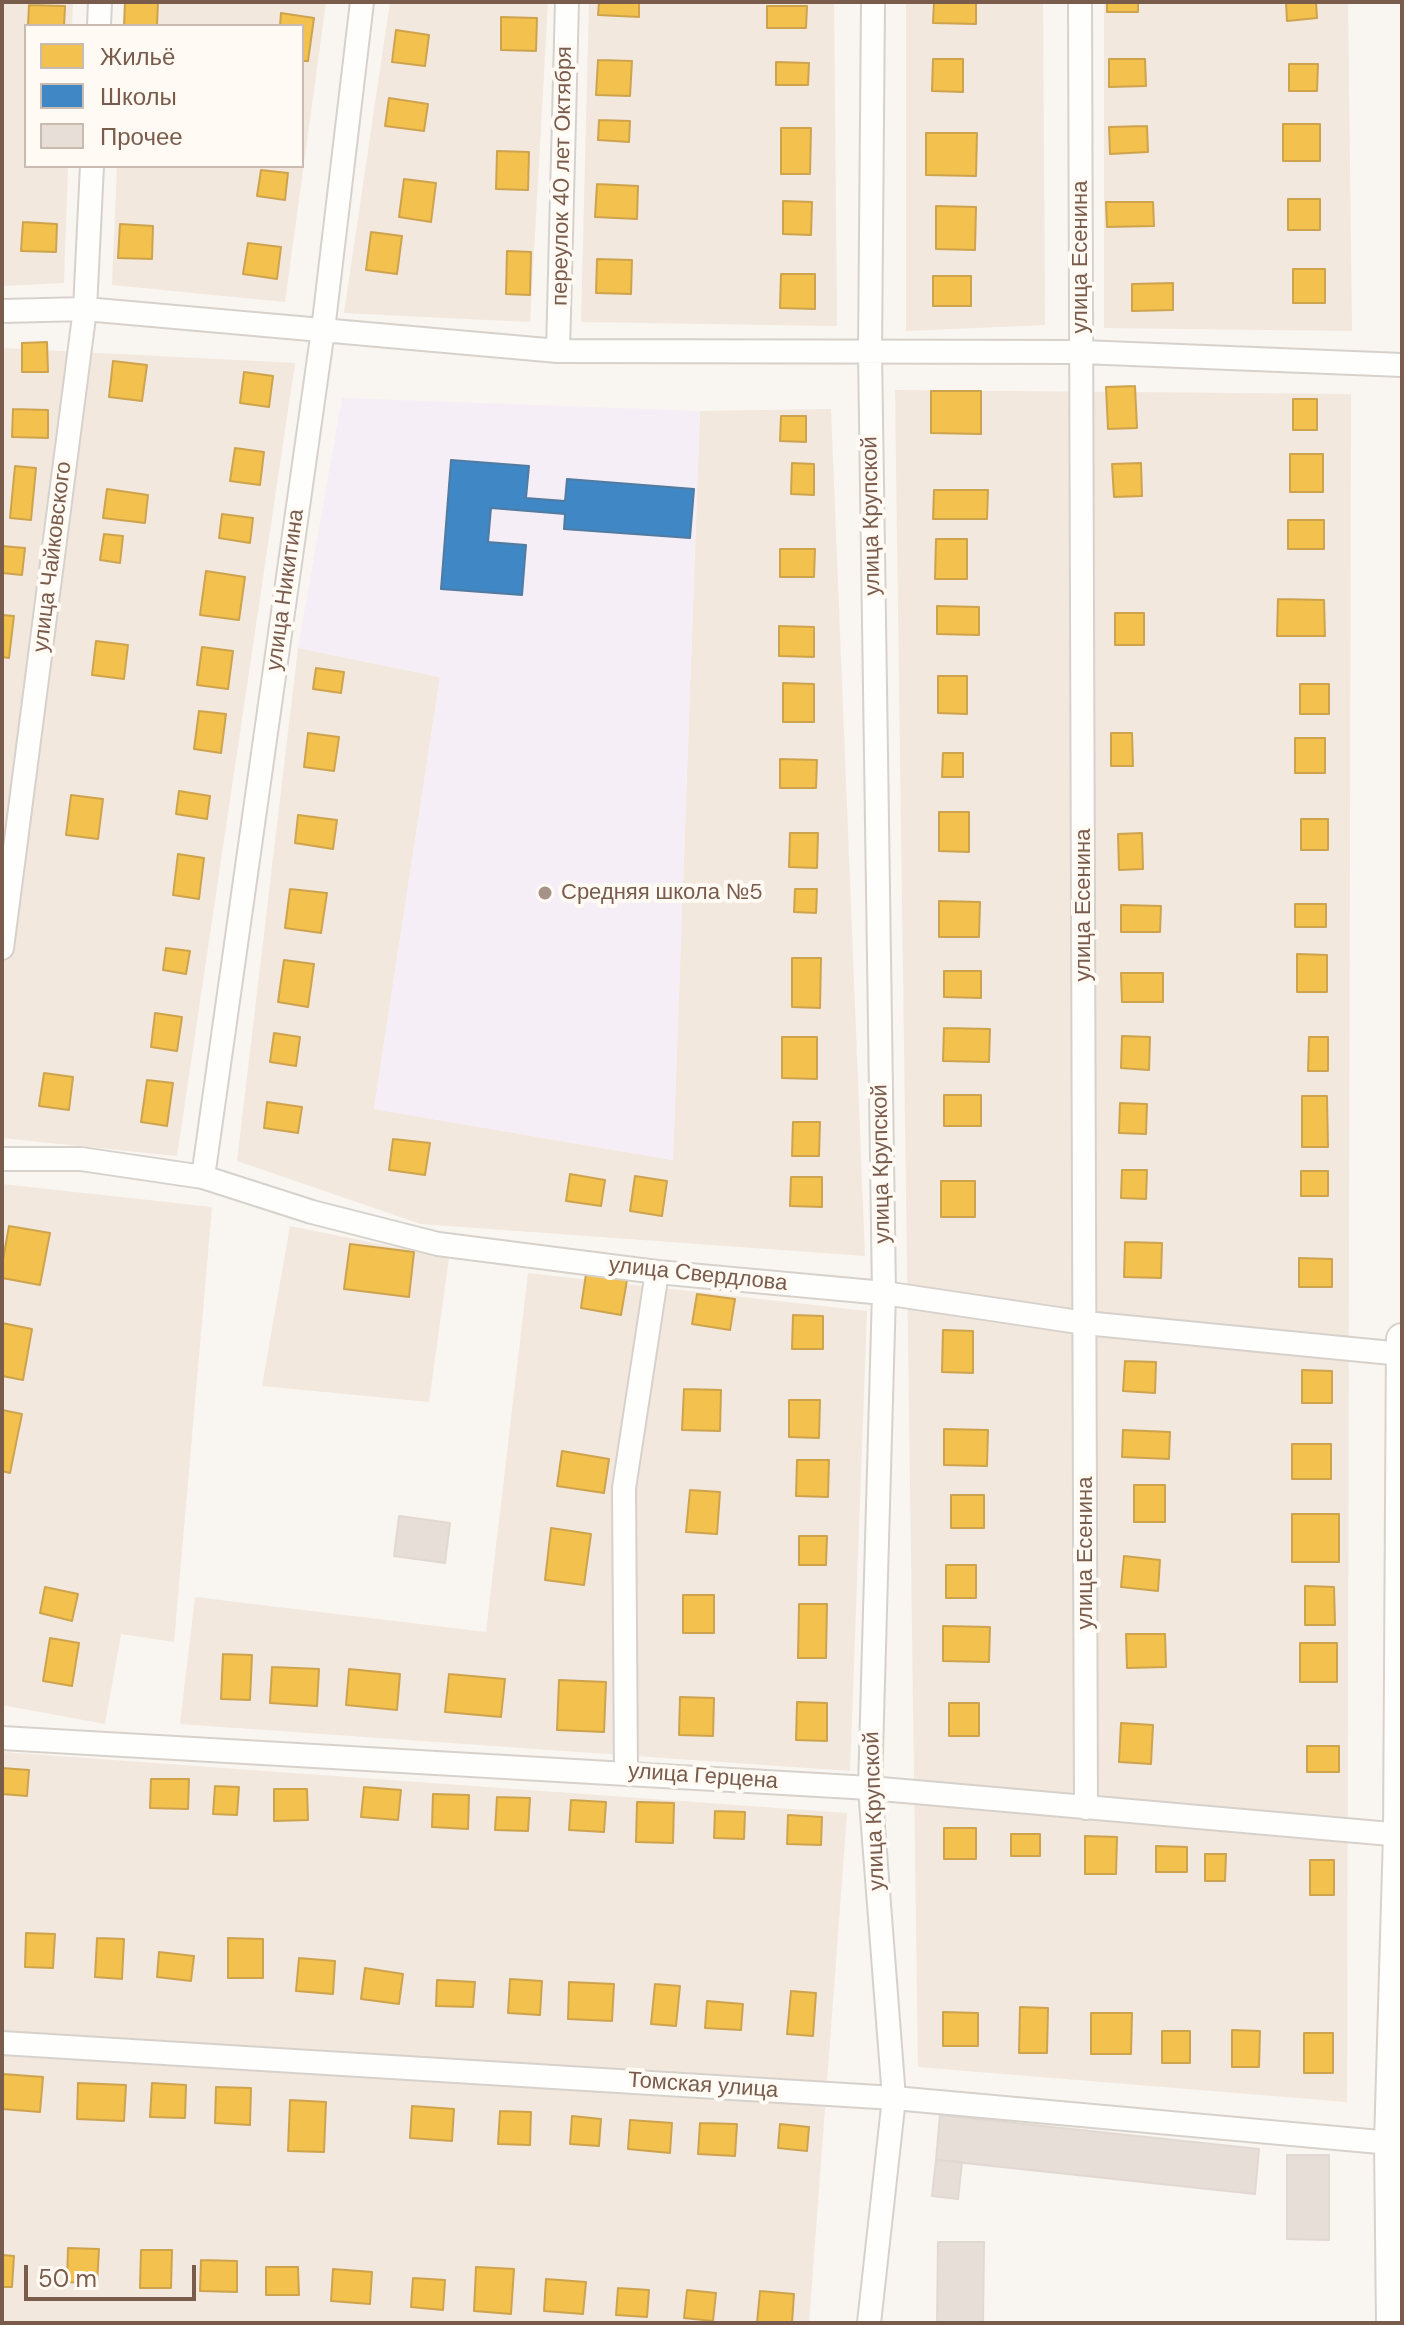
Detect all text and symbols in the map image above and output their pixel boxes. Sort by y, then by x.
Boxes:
legend [24,24,304,168]
text: Жильё [100,41,175,72]
street label: переулок 40 лет Октября [548,46,578,306]
text: Школы [100,81,177,112]
text: Прочее [100,121,183,152]
street label: улица Есенина [1068,181,1094,333]
street label: улица Крупской [857,436,887,596]
street label: улица Чайковского [28,460,78,654]
street label: улица Никитина [262,507,310,673]
street label: улица Есенина [1071,829,1097,981]
place label: Средняя школа №5 [561,880,763,906]
marker: Средняя школа №5 [536,884,554,902]
street label: улица Крупской [867,1084,897,1244]
street label: улица Свердлова [607,1252,789,1298]
street label: улица Есенина [1073,1477,1099,1629]
street label: улица Крупской [859,1731,891,1891]
street label: улица Герцена [627,1759,779,1795]
street label: Томская улица [627,2068,779,2104]
scale bar [28,2249,200,2299]
text: 50 m [38,2263,97,2294]

